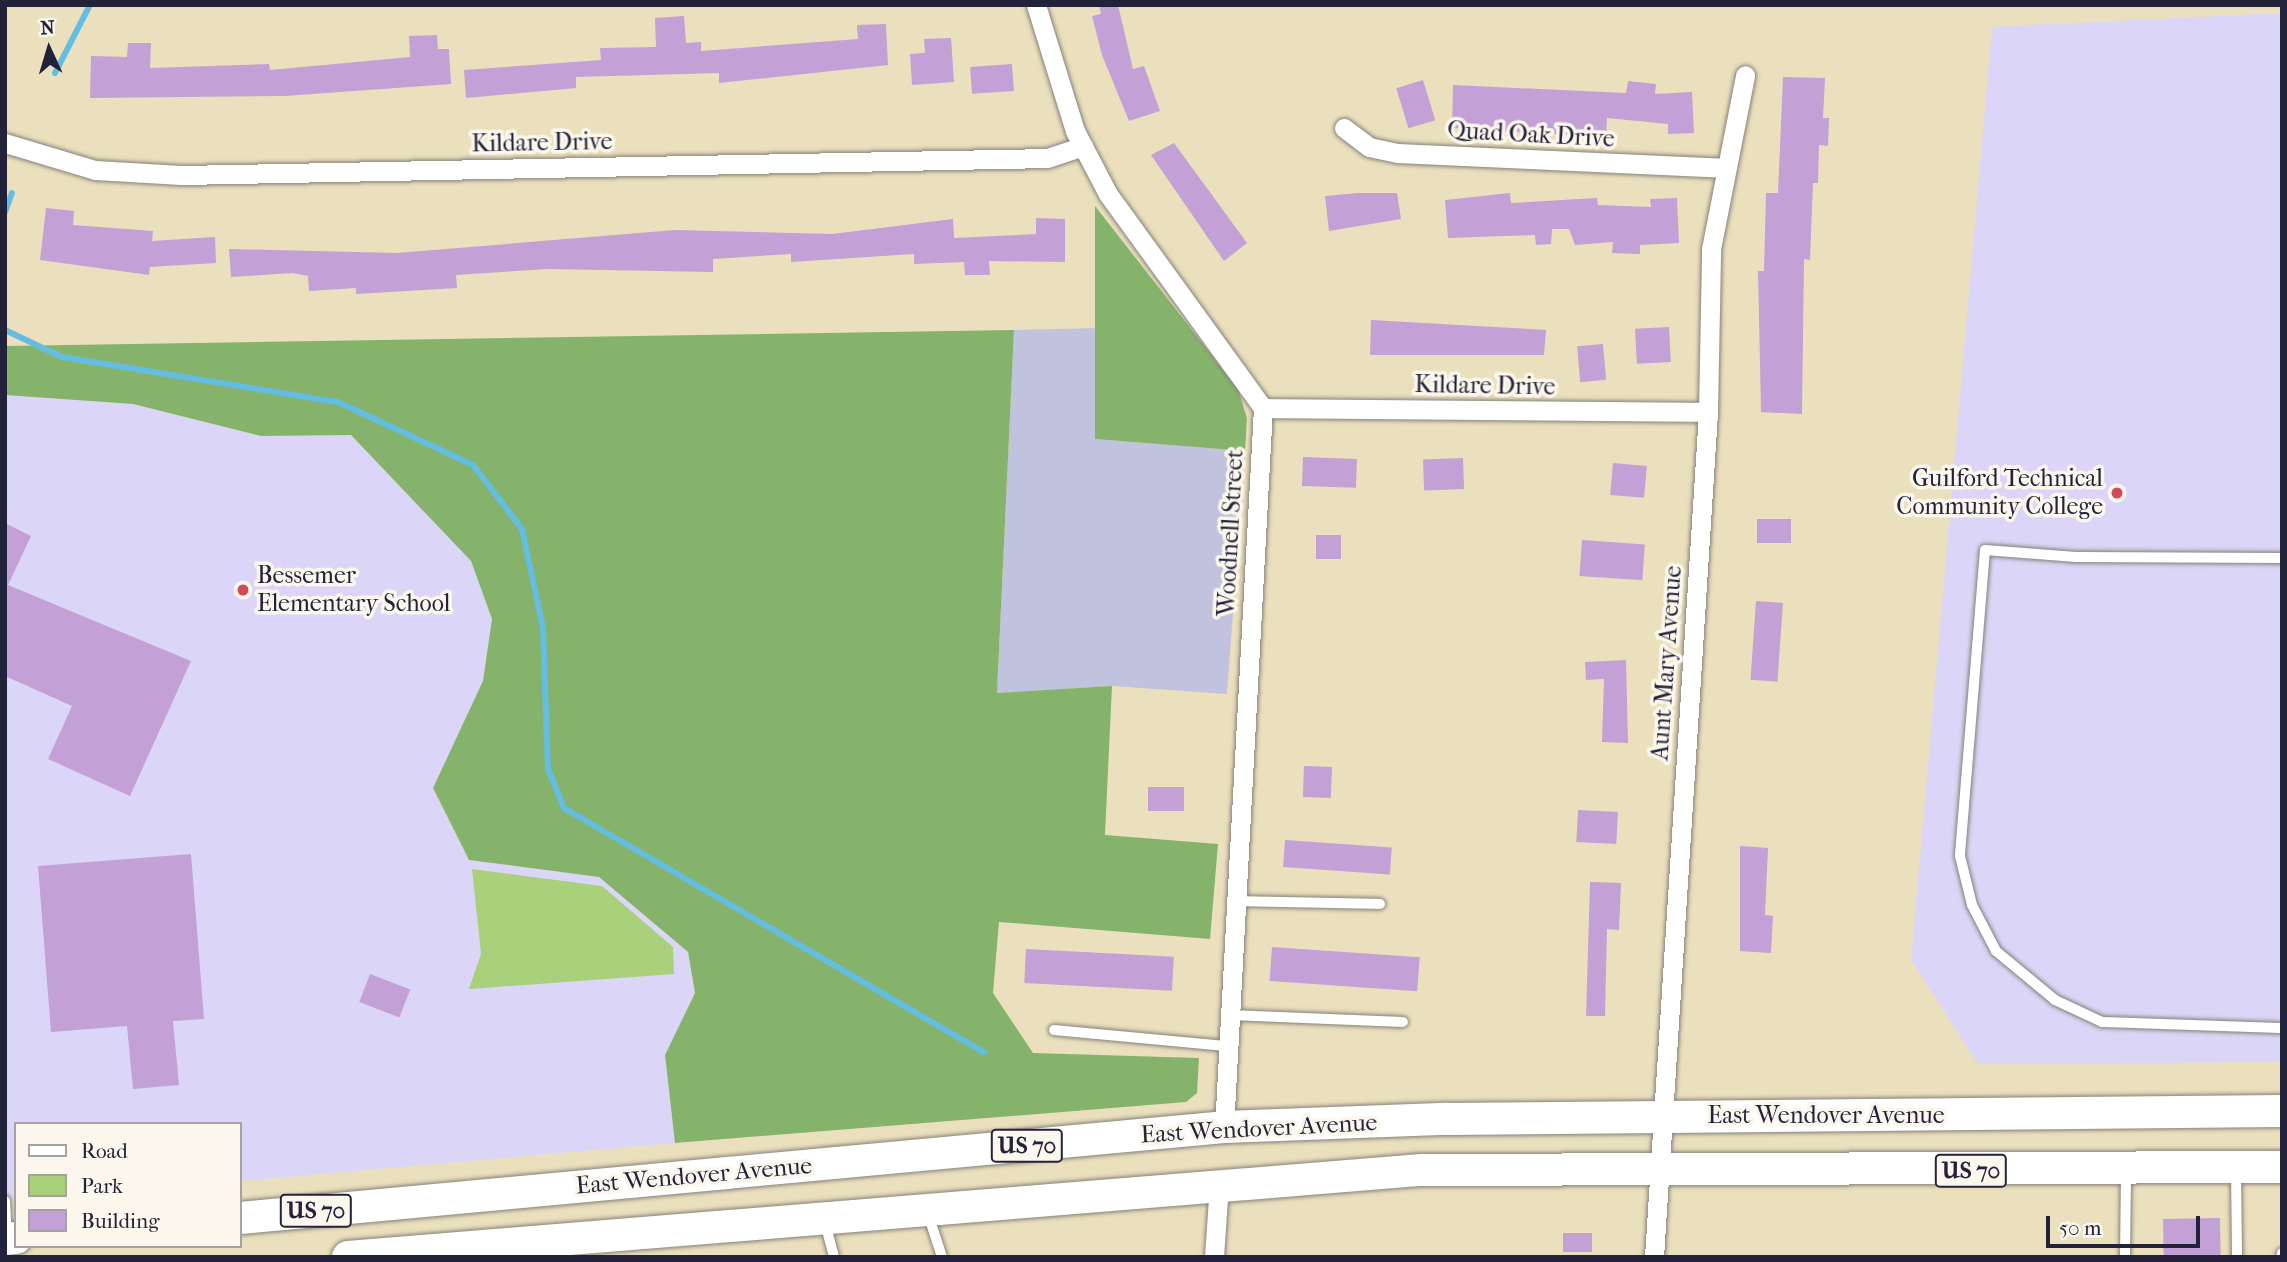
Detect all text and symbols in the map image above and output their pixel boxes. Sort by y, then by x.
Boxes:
north arrow [14,14,84,84]
text: N [40,17,55,40]
street label: Quad Oak Drive [1447,116,1615,154]
street label: Kildare Drive [471,127,613,159]
street label: Kildare Drive [1414,370,1556,402]
street label: Woodnell Street [1212,449,1250,617]
place label: Guilford Technical Community College [1896,465,2103,521]
marker: Guilford Technical Community College [2109,485,2125,501]
place label: Bessemer Elementary School [257,562,450,618]
street label: Aunt Mary Avenue [1646,565,1688,761]
marker: Bessemer Elementary School [235,582,251,598]
street label: East Wendover Avenue [1708,1102,1944,1130]
street label: East Wendover Avenue [1140,1108,1378,1150]
legend [14,1122,242,1248]
road number: US 70 [990,1126,1064,1166]
text: Road [81,1139,128,1163]
street label: East Wendover Avenue [575,1151,813,1201]
road number: US 70 [1934,1152,2008,1190]
text: Park [81,1174,123,1198]
road number: US 70 [279,1192,353,1230]
scale bar [2049,1202,2203,1246]
text: Building [81,1209,159,1233]
text: 50 m [2059,1216,2102,1240]

